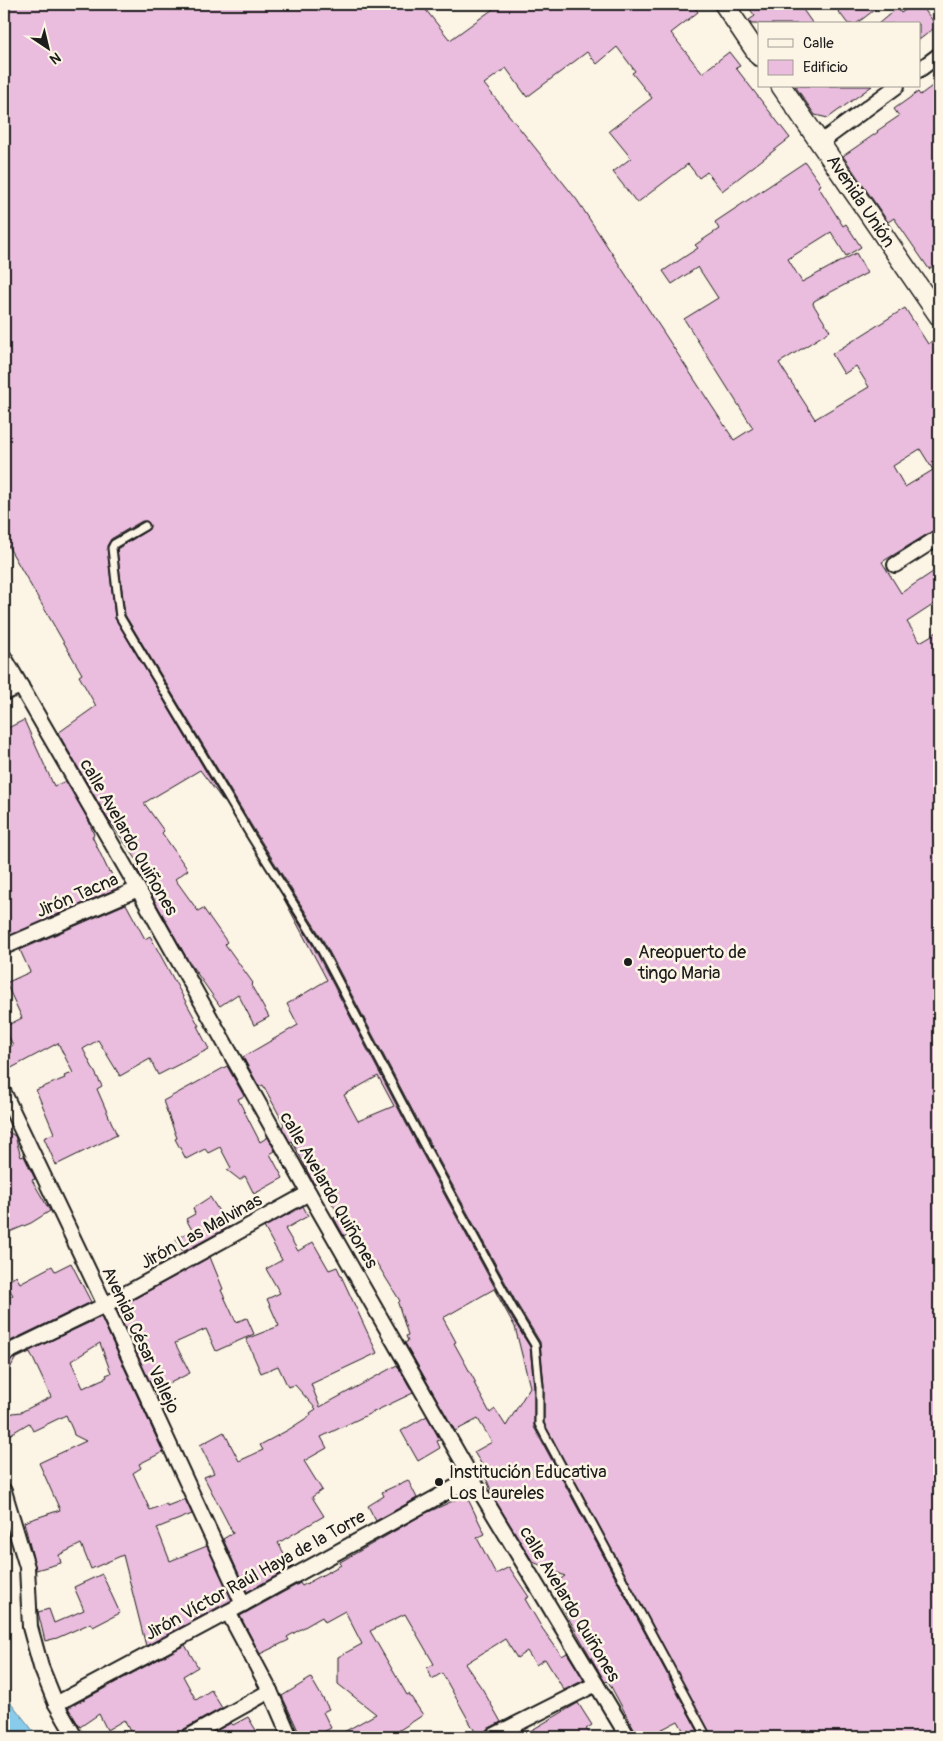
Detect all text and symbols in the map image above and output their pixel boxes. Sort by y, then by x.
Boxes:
north arrow [22,22,72,72]
legend [758,22,920,88]
text: Calle [803,34,834,53]
text: N [46,49,64,68]
text: Edificio [803,58,848,77]
street label: Avenida Unión [821,150,900,252]
street label: calle Avelardo Quiñones [74,755,183,920]
street label: Jirón Tacna [33,868,122,923]
place label: Areopuerto de tingo Maria [637,941,746,985]
marker: Areopuerto de tingo Maria [622,956,634,968]
street label: calle Avelardo Quiñones [274,1108,383,1273]
street label: Jirón Las Malvinas [136,1188,266,1274]
street label: Avenida César Vallejo [96,1263,185,1418]
place label: Institución Educativa Los Laureles [449,1461,607,1505]
marker: Institución Educativa Los Laureles [433,1476,445,1488]
street label: Jirón Víctor Raúl Haya de la Torre [141,1505,370,1646]
street label: calle Avelardo Quiñones [514,1522,625,1686]

